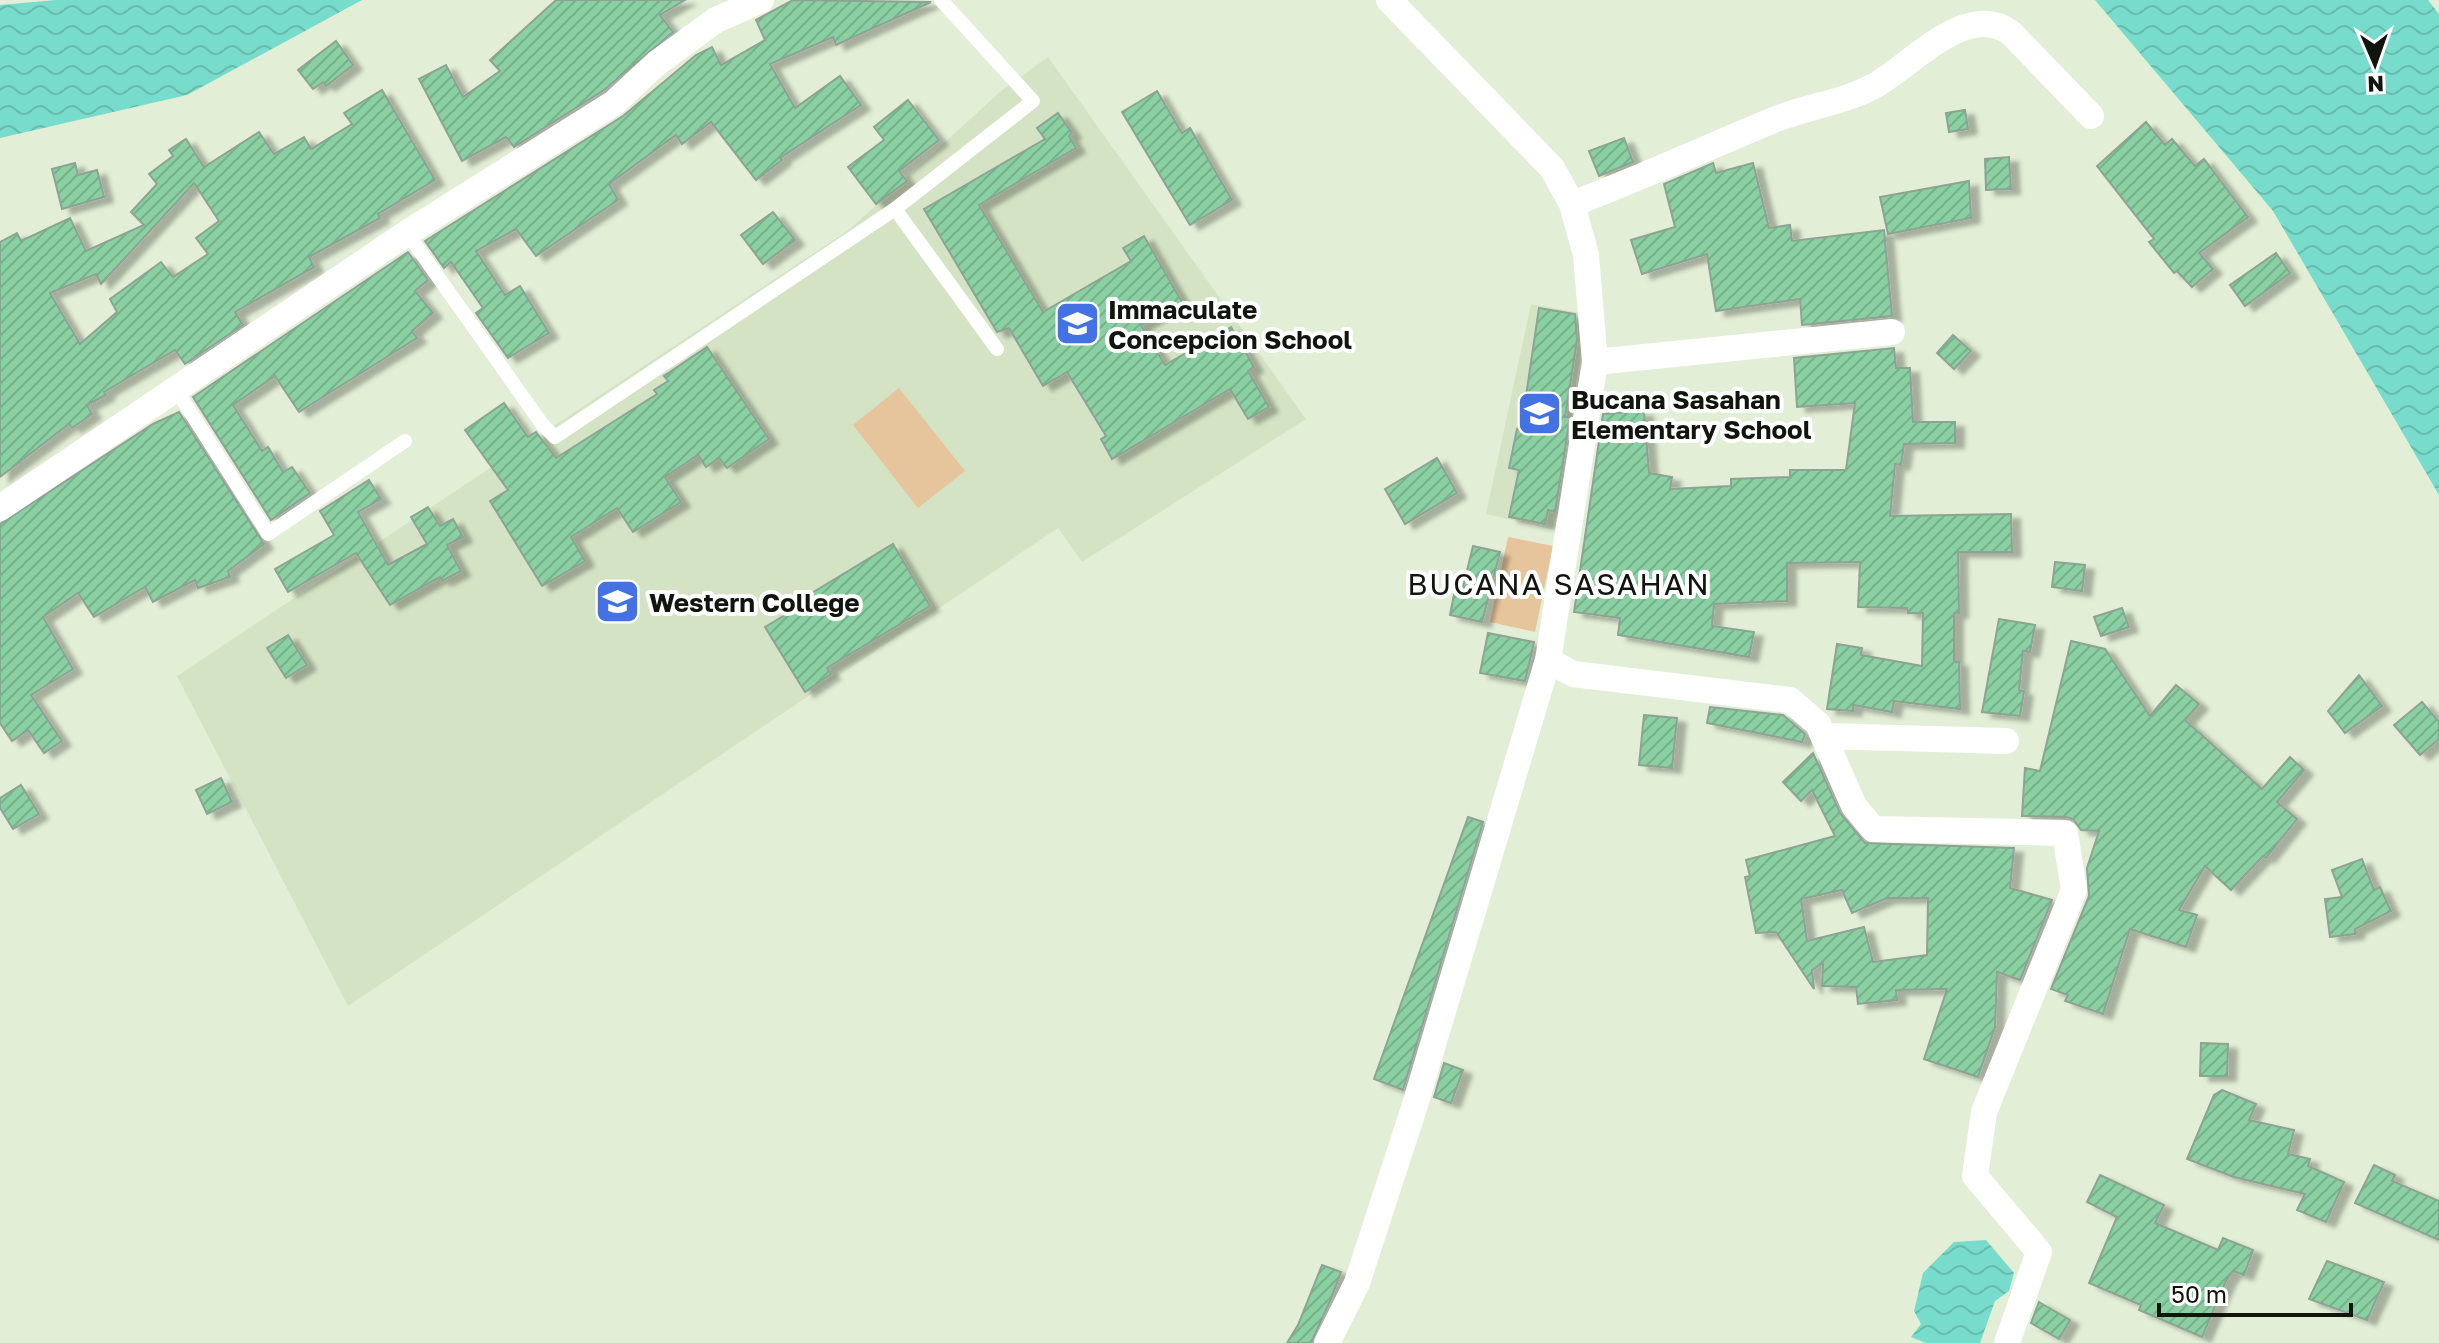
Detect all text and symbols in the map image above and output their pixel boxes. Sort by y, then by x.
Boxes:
north arrow [2335,24,2415,104]
text: N [2367,71,2385,98]
place label: Immaculate Concepcion School [1108,294,1352,355]
school or university icon: Immaculate Concepcion School [1053,300,1101,348]
place label: Bucana Sasahan Elementary School [1571,384,1812,445]
school or university icon: Bucana Sasahan Elementary School [1516,390,1564,438]
district label: BUCANA SASAHAN [1407,566,1711,602]
school or university icon: Western College [594,578,642,626]
place label: Western College [649,587,860,618]
scale bar [2159,1267,2351,1317]
text: 50 m [2171,1279,2227,1308]

